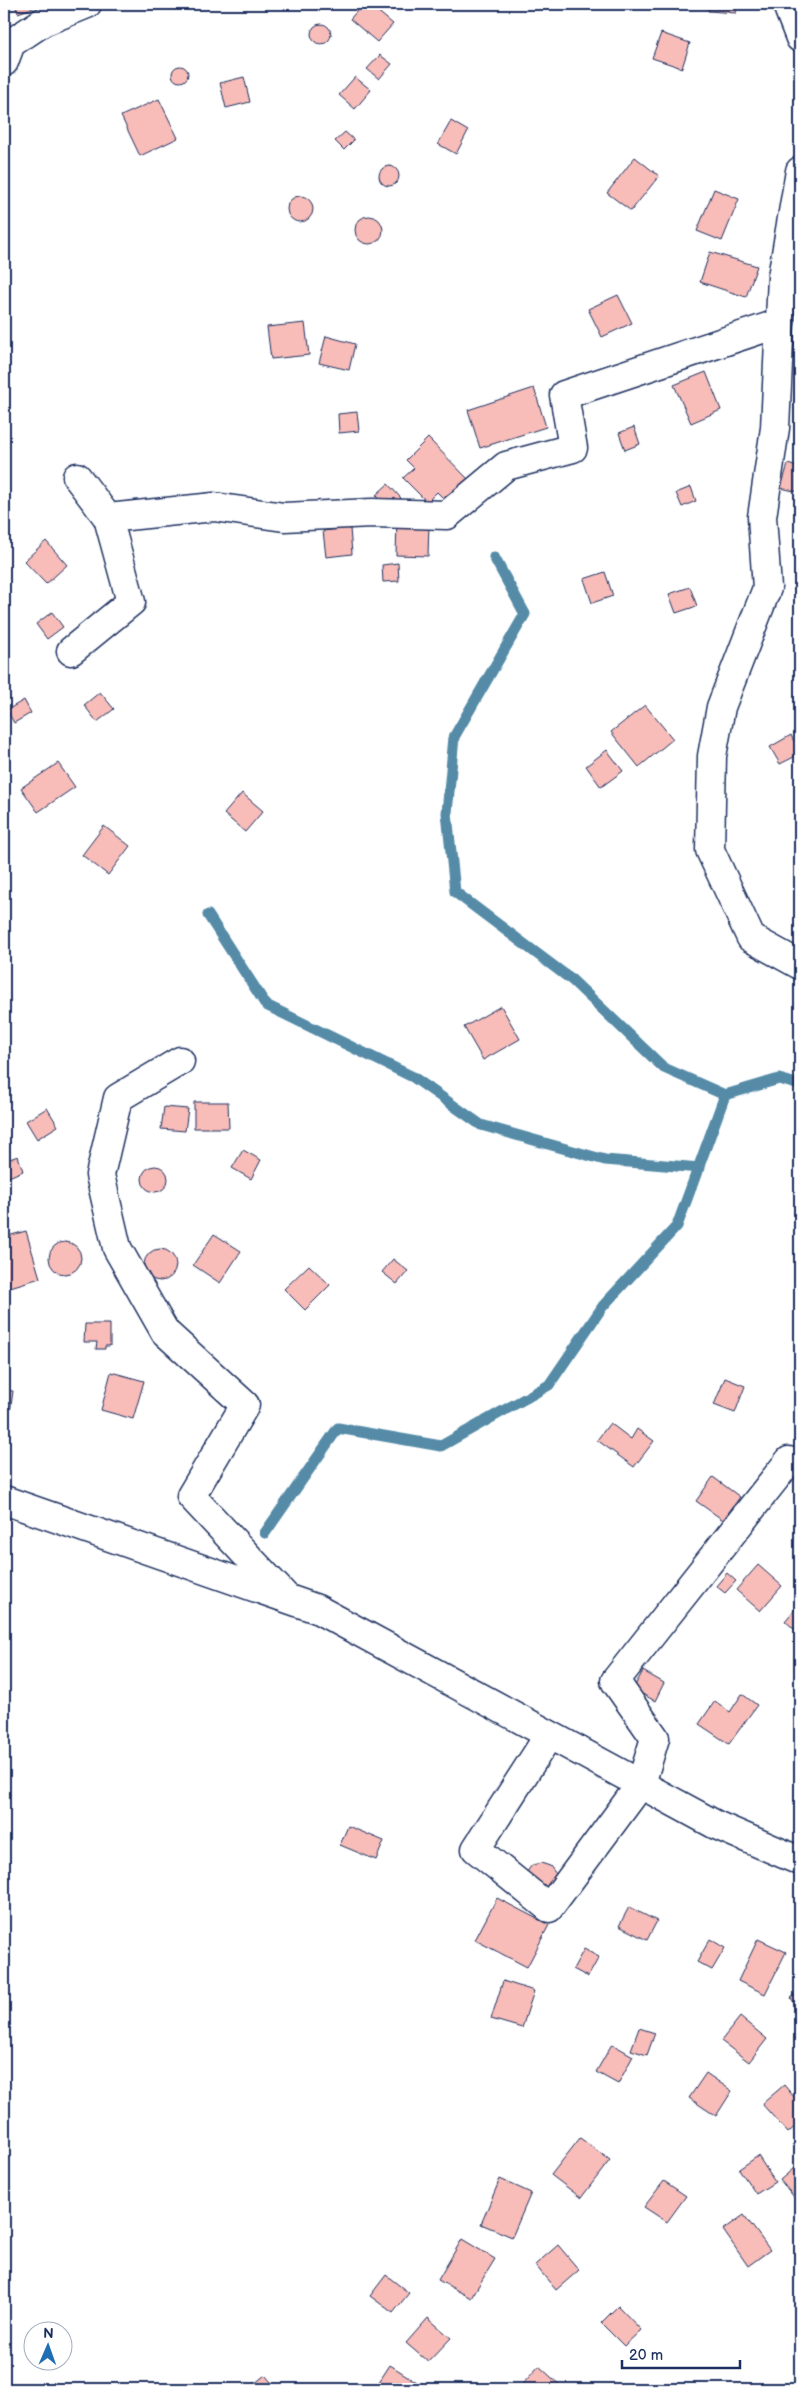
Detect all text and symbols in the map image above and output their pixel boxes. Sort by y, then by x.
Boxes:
north arrow [22,2320,72,2370]
text: N [43,2325,54,2342]
scale bar [622,2338,739,2370]
text: 20 m [629,2346,663,2365]

